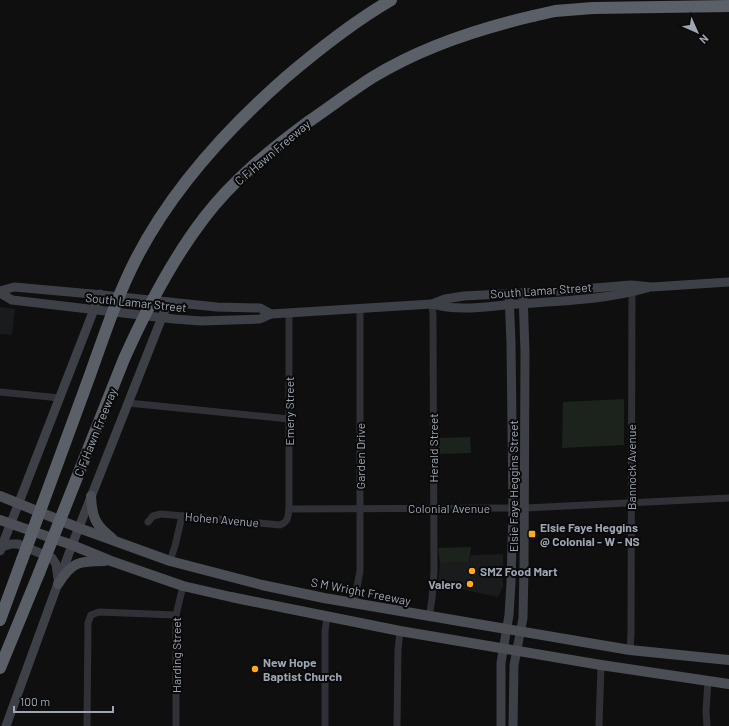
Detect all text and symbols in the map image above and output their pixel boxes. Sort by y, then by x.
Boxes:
north arrow [677,12,717,52]
text: N [697,32,712,47]
street label: C F Hawn Freeway [231,116,313,188]
street label: South Lamar Street [490,279,592,301]
street label: South Lamar Street [85,290,187,314]
street label: Emery Street [282,377,296,445]
street label: C F Hawn Freeway [71,385,119,478]
street label: Herald Street [426,413,440,483]
street label: Elsie Faye Heggins Street [506,420,520,552]
street label: Garden Drive [353,423,367,489]
street label: Bannock Avenue [624,424,638,510]
street label: Colonial Avenue [408,501,490,515]
street label: Hohen Avenue [184,509,260,529]
place label: Elsie Faye Heggins @ Colonial - W - NS [540,520,640,548]
marker: Elsie Faye Heggins @ Colonial - W - NS [527,529,537,539]
place label: SMZ Food Mart [480,564,558,578]
marker: SMZ Food Mart [467,566,477,576]
street label: S M Wright Freeway [310,574,413,608]
place label: Valero [428,577,462,591]
marker: Valero [465,579,475,589]
street label: Harding Street [169,617,183,693]
place label: New Hope Baptist Church [263,655,342,683]
marker: New Hope Baptist Church [250,664,260,674]
scale bar [14,688,113,714]
text: 100 m [20,694,50,708]

